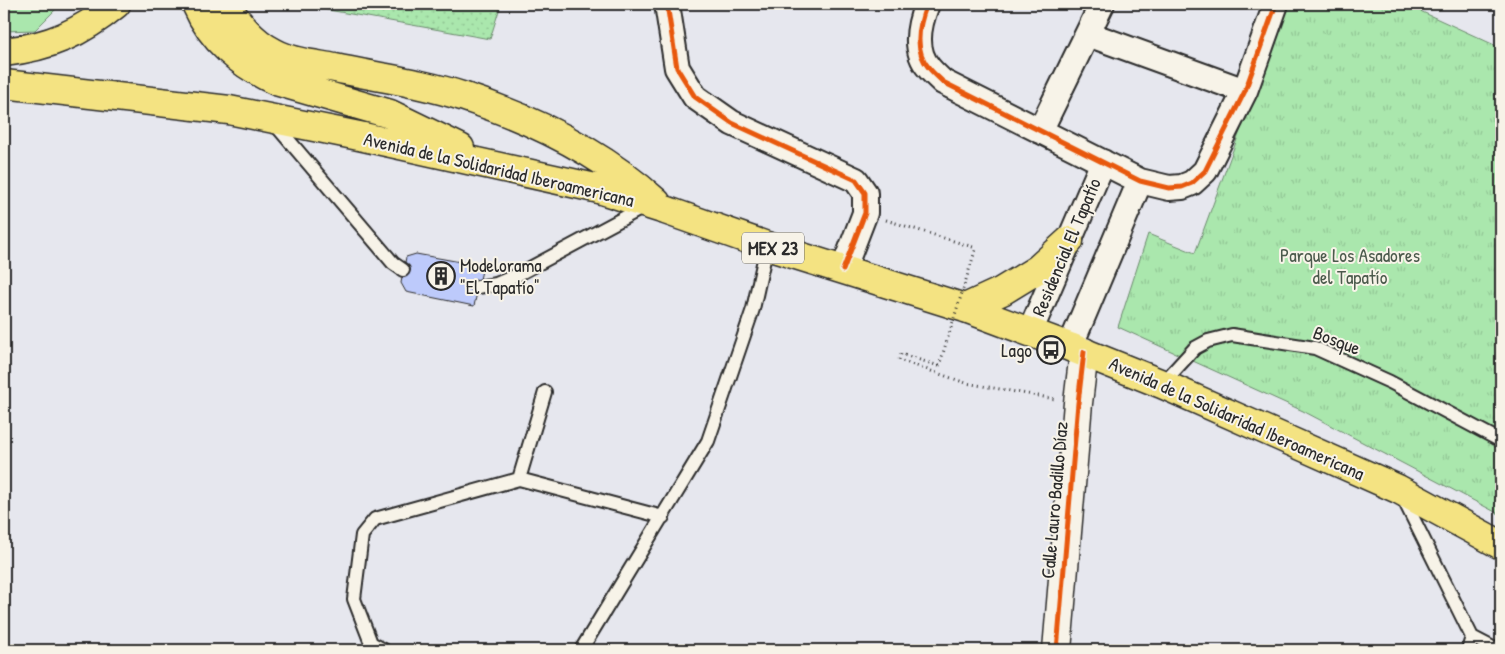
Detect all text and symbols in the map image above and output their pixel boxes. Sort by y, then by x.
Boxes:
street label: Avenida de la Solidaridad Iberoamericana [361,125,637,213]
street label: Residencial El Tapatío [1025,173,1107,320]
road number: MEX 23 [742,232,804,264]
park label: Parque Los Asadores del Tapatío [1280,242,1420,290]
place label: Modelorama "El Tapatío" [460,252,542,300]
building icon: Modelorama "El Tapatío" [426,261,456,291]
street label: Bosque [1310,319,1365,361]
bus stop icon: Lago [1036,335,1066,365]
place label: Lago [1001,337,1032,363]
street label: Avenida de la Solidaridad Iberoamericana [1105,350,1369,486]
street label: Calle Lauro Badillo Díaz [1034,421,1074,579]

